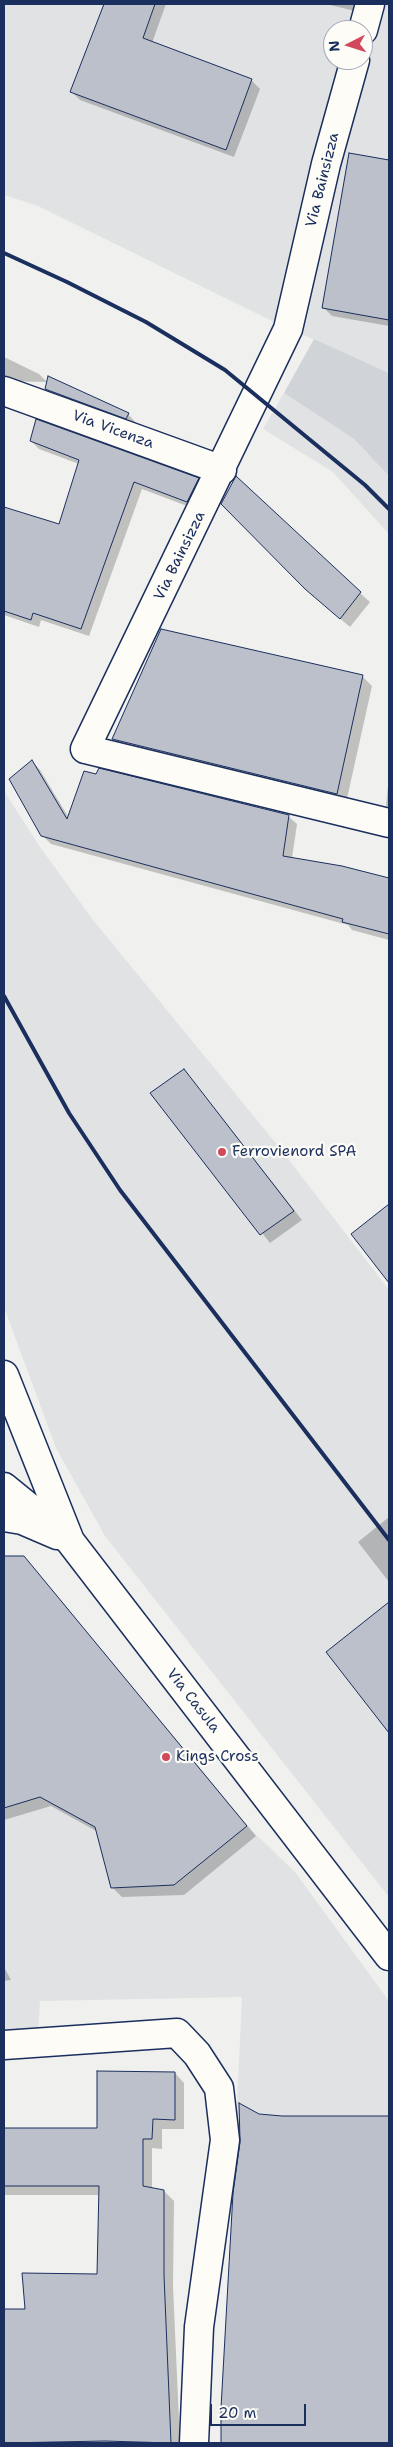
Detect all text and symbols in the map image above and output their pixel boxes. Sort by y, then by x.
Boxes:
north arrow [323,20,373,70]
text: N [325,40,344,53]
street label: Via Bainsizza [303,131,343,229]
street label: Via Vicenza [70,407,156,453]
street label: Via Bainsizza [151,508,209,604]
place label: Ferrovienord SPA [232,1143,356,1161]
marker: Ferrovienord SPA [216,1146,228,1158]
street label: Via Casula [162,1665,224,1737]
place label: Kings Cross [176,1748,259,1766]
marker: Kings Cross [160,1751,172,1763]
scale bar [213,2394,309,2426]
text: 20 m [218,2403,257,2423]

